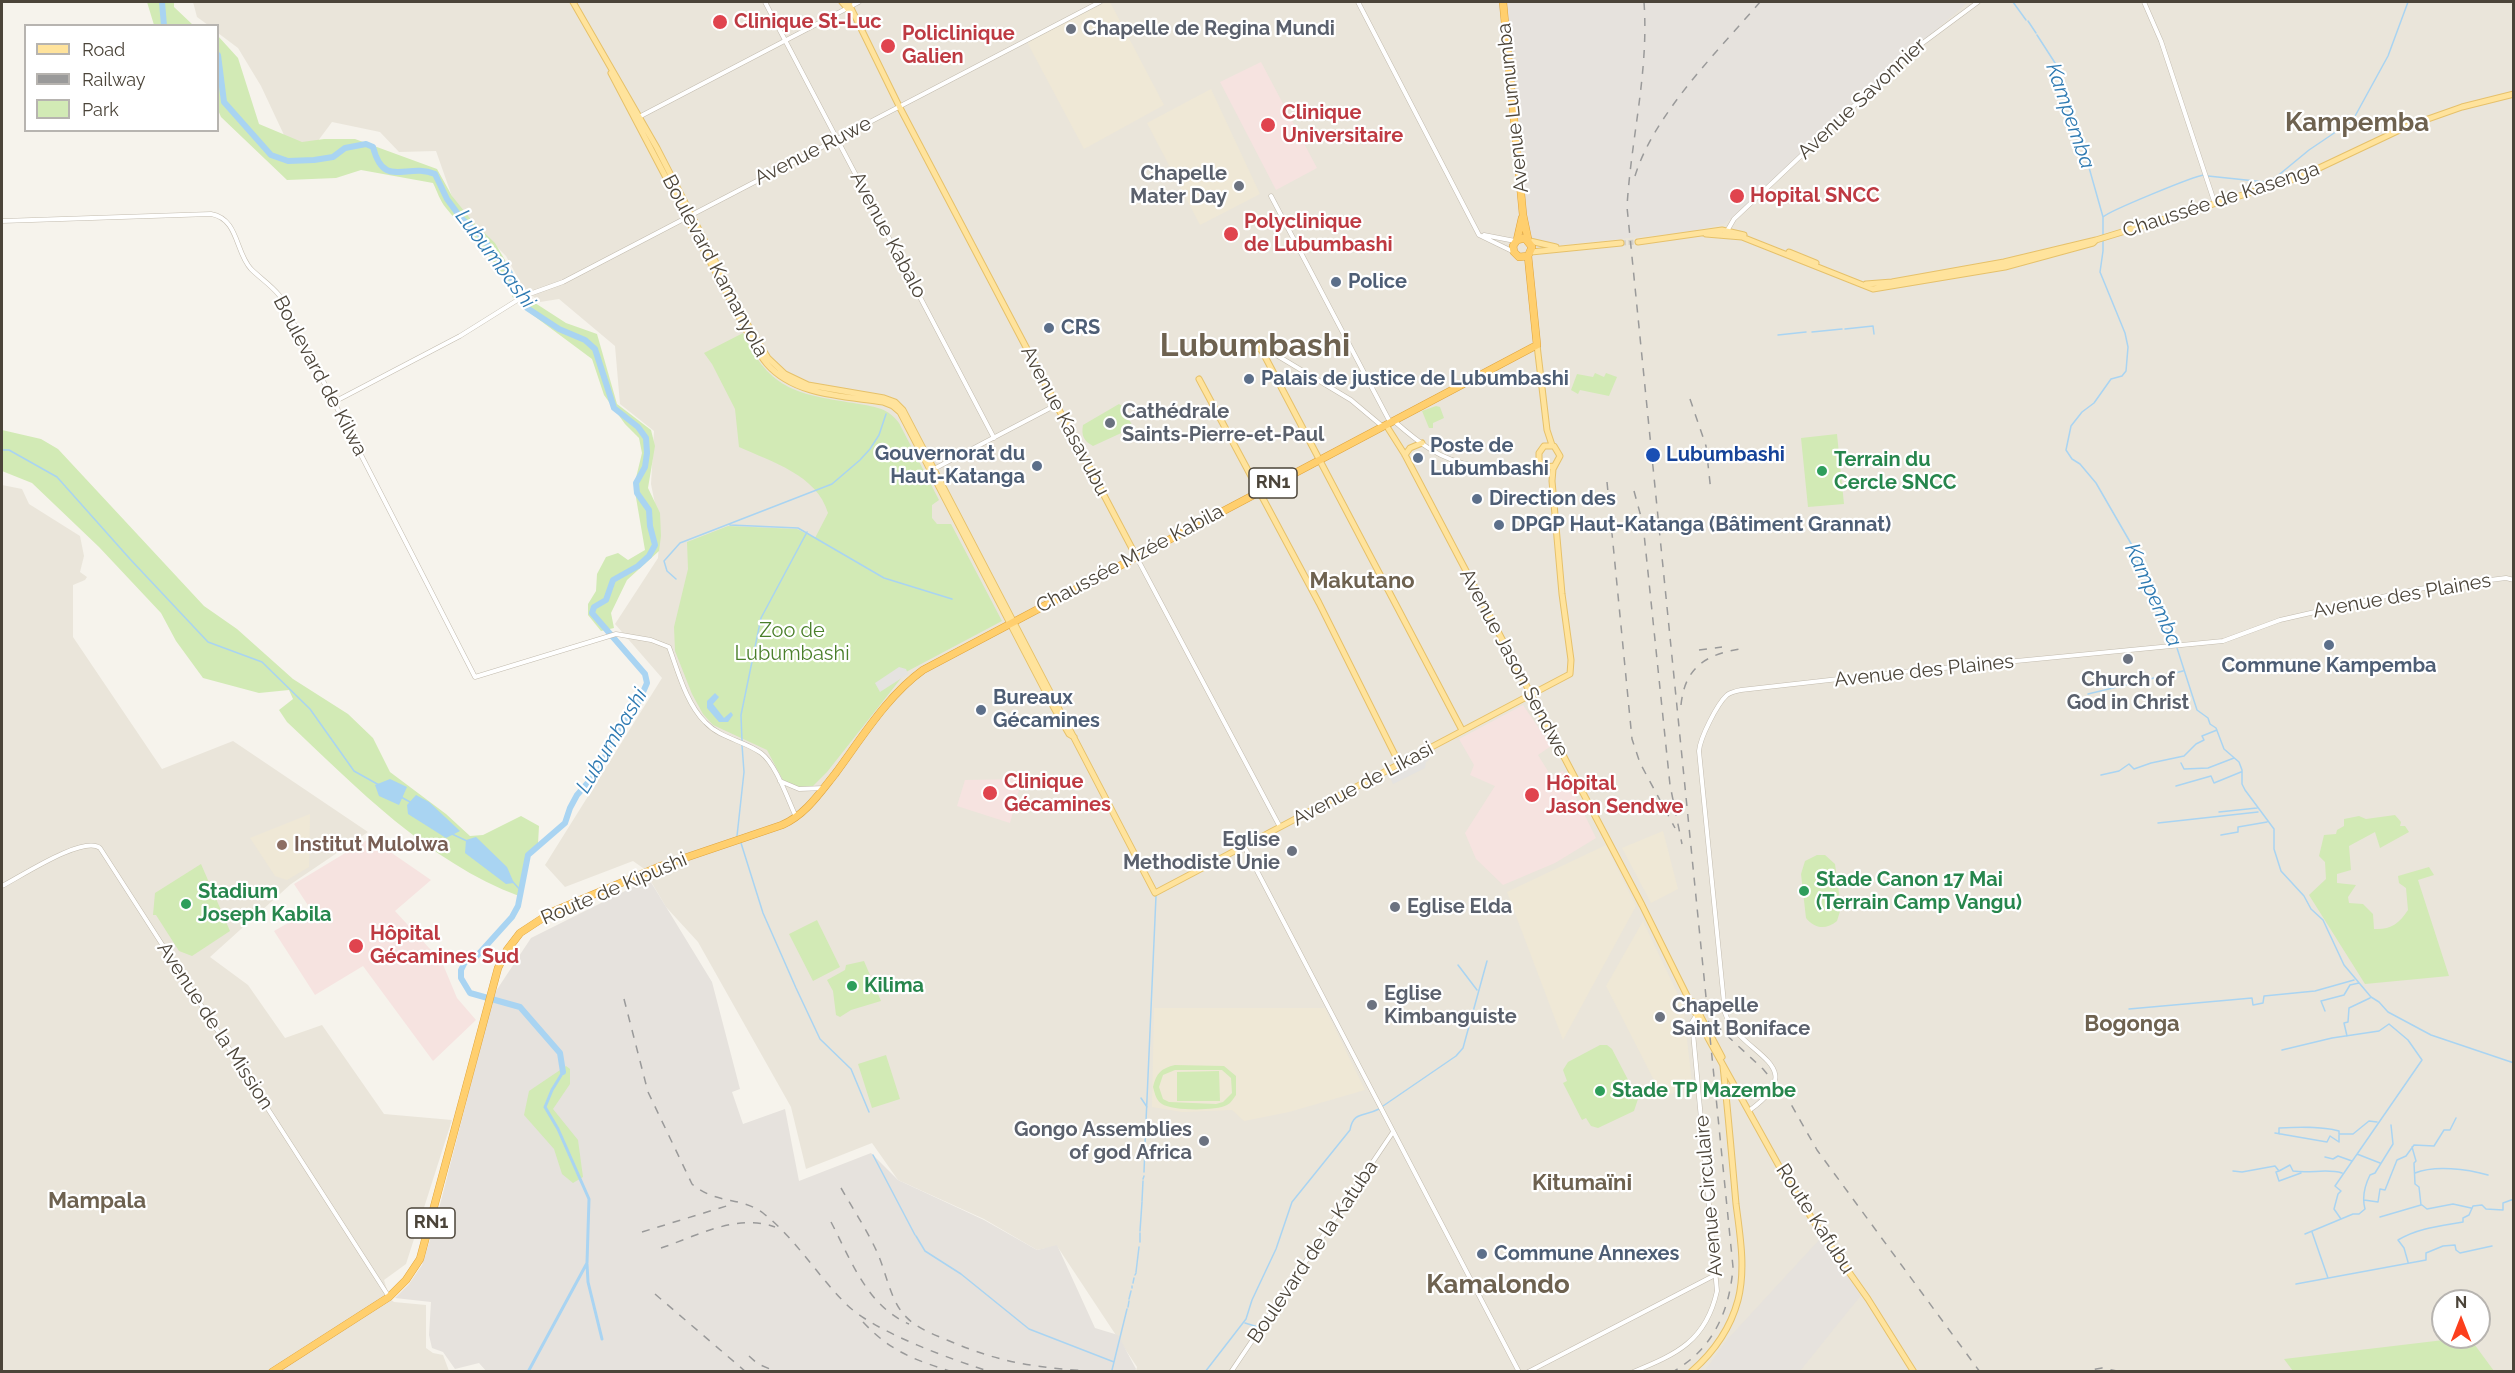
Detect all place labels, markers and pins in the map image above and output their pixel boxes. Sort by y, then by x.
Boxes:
place label: Clinique St-Luc [734,10,882,34]
marker: Clinique St-Luc [711,13,729,31]
place label: Chapelle de Regina Mundi [1083,17,1335,41]
place label: Policlinique Galien [902,22,1015,69]
marker: Chapelle de Regina Mundi [1064,22,1078,36]
marker: Policlinique Galien [879,37,897,55]
place label: Clinique Universitaire [1282,101,1403,148]
marker: Clinique Universitaire [1259,116,1277,134]
place label: Chapelle Mater Day [1130,162,1227,209]
marker: Chapelle Mater Day [1232,179,1246,193]
place label: Hopital SNCC [1750,184,1880,208]
marker: Hopital SNCC [1728,187,1746,205]
place label: Polyclinique de Lubumbashi [1244,210,1393,257]
marker: Polyclinique de Lubumbashi [1222,225,1240,243]
place label: Police [1348,270,1407,294]
marker: Police [1329,275,1343,289]
place label: CRS [1061,316,1100,340]
marker: CRS [1042,321,1056,335]
place label: Palais de justice de Lubumbashi [1261,367,1569,391]
marker: Palais de justice de Lubumbashi [1242,372,1256,386]
place label: Cathédrale Saints-Pierre-et-Paul [1122,400,1324,447]
marker: Cathédrale Saints-Pierre-et-Paul [1103,416,1117,430]
place label: Poste de Lubumbashi [1430,434,1549,481]
place label: Gouvernorat du Haut-Katanga [875,442,1025,489]
place label: Lubumbashi [1666,443,1785,467]
marker: Lubumbashi [1644,446,1662,464]
place label: Terrain du Cercle SNCC [1834,448,1956,495]
marker: Poste de Lubumbashi [1411,451,1425,465]
marker: Gouvernorat du Haut-Katanga [1030,459,1044,473]
marker: Terrain du Cercle SNCC [1815,464,1829,478]
place label: Direction des [1489,487,1616,511]
marker: Direction des [1470,492,1484,506]
place label: DPGP Haut-Katanga (Bâtiment Grannat) [1511,513,1891,537]
marker: DPGP Haut-Katanga (Bâtiment Grannat) [1492,518,1506,532]
marker: Commune Kampemba [2322,638,2336,652]
marker: Church of God in Christ [2121,652,2135,666]
place label: Commune Kampemba [2221,654,2437,678]
place label: Church of God in Christ [2067,668,2189,715]
place label: Bureaux Gécamines [993,686,1100,733]
marker: Bureaux Gécamines [974,703,988,717]
place label: Clinique Gécamines [1004,770,1111,817]
place label: Hôpital Jason Sendwe [1546,772,1684,819]
marker: Clinique Gécamines [981,784,999,802]
marker: Hôpital Jason Sendwe [1523,786,1541,804]
place label: Eglise Methodiste Unie [1123,828,1280,875]
place label: Institut Mulolwa [294,833,449,857]
marker: Institut Mulolwa [275,838,289,852]
marker: Eglise Methodiste Unie [1285,844,1299,858]
place label: Stade Canon 17 Mai (Terrain Camp Vangu) [1816,868,2022,915]
place label: Stadium Joseph Kabila [198,880,332,927]
marker: Stade Canon 17 Mai (Terrain Camp Vangu) [1797,884,1811,898]
place label: Eglise Elda [1407,895,1512,919]
marker: Stadium Joseph Kabila [179,897,193,911]
marker: Eglise Elda [1388,900,1402,914]
place label: Hôpital Gécamines Sud [370,922,519,969]
marker: Hôpital Gécamines Sud [347,937,365,955]
place label: Kilima [864,974,924,998]
marker: Kilima [845,979,859,993]
place label: Eglise Kimbanguiste [1384,982,1517,1029]
place label: Chapelle Saint Boniface [1672,994,1810,1041]
marker: Eglise Kimbanguiste [1365,998,1379,1012]
marker: Chapelle Saint Boniface [1653,1010,1667,1024]
place label: Stade TP Mazembe [1612,1079,1796,1103]
marker: Stade TP Mazembe [1593,1084,1607,1098]
place label: Gongo Assemblies of god Africa [1014,1118,1192,1165]
marker: Gongo Assemblies of god Africa [1197,1134,1211,1148]
place label: Commune Annexes [1494,1242,1679,1266]
marker: Commune Annexes [1475,1247,1489,1261]

